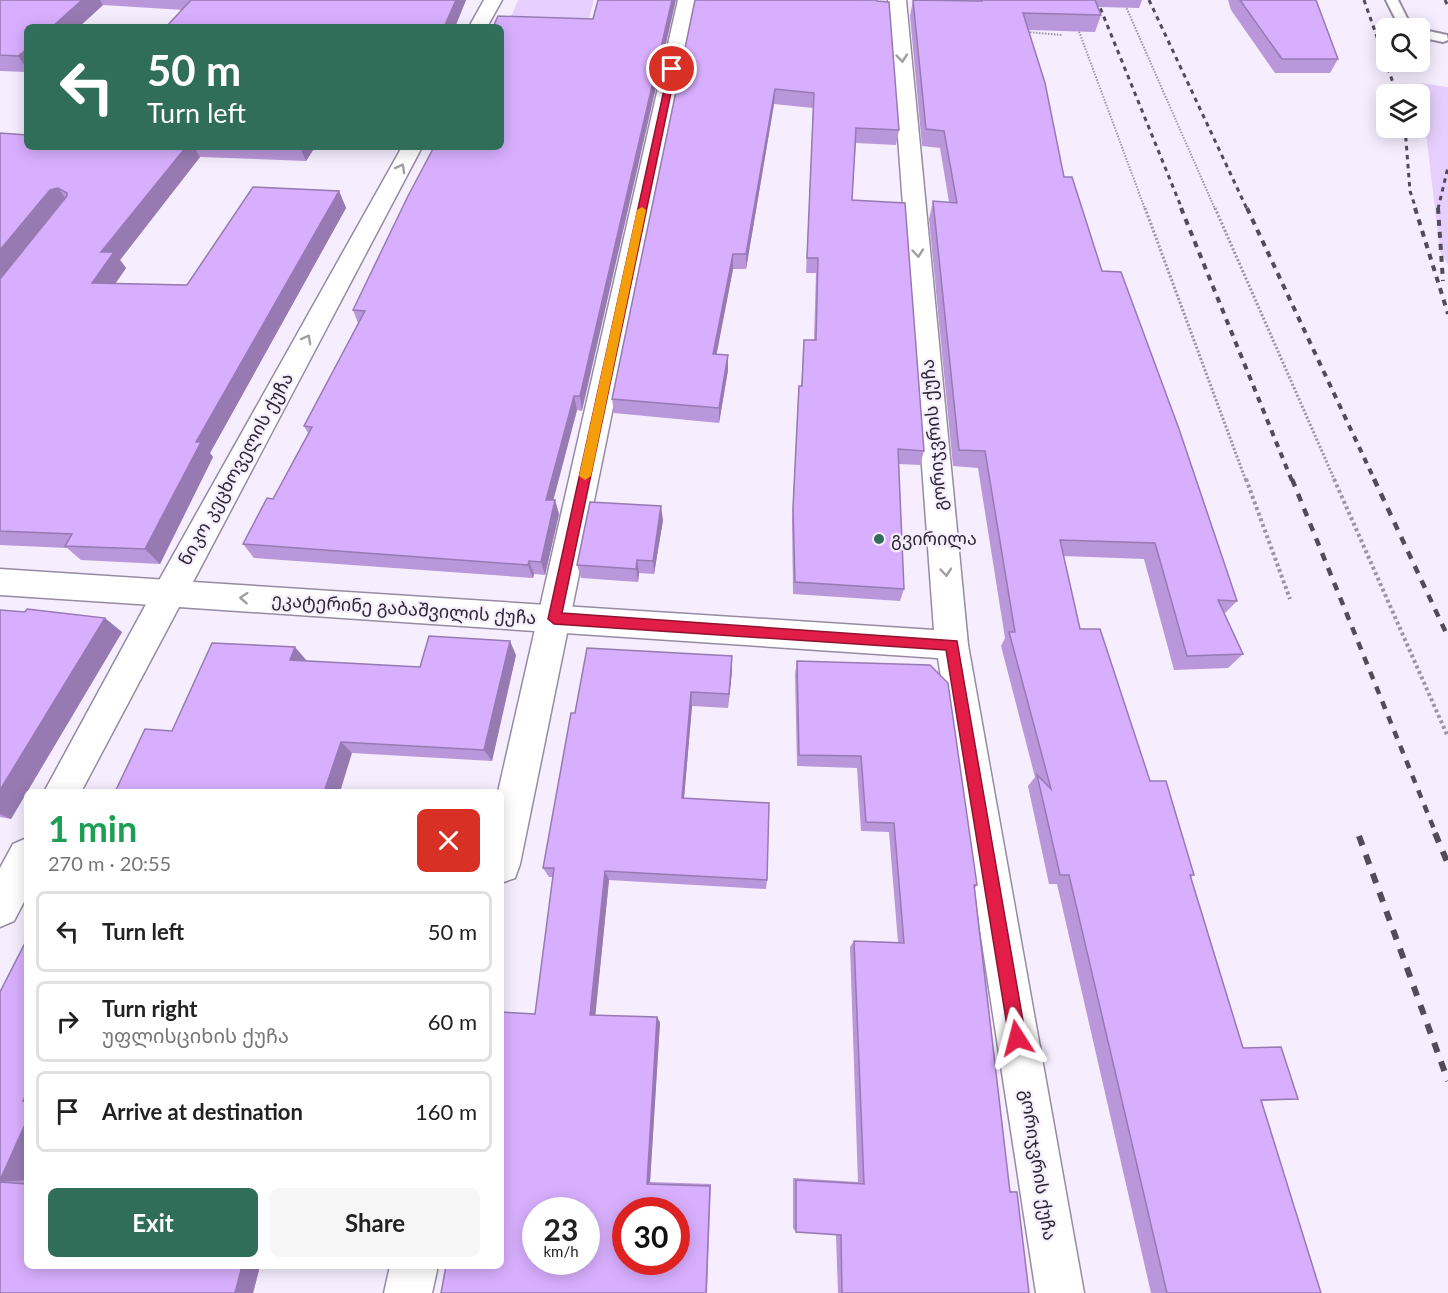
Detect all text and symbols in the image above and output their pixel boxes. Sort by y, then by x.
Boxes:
map controls [1376,18,1430,138]
button: search [1376,18,1430,72]
pin [646,43,697,94]
text: 50 m [147,45,241,95]
icon: left [48,48,126,126]
icon: arrive [655,52,688,85]
one-way arrow [895,54,908,63]
button: layers [1376,84,1430,138]
text: Turn left [147,96,246,129]
one-way arrow [394,164,405,174]
one-way arrow [912,248,925,257]
one-way arrow [300,335,311,345]
street label: გორიჯვრის ქუჩა [915,358,952,512]
street label: ნიკო კეცხოველის ქუჩა [173,368,298,569]
place label: გვირილა [891,527,977,550]
marker: გვირილა [872,532,886,546]
one-way arrow [939,568,952,577]
street label: ეკატერინე გაბაშვილის ქუჩა [271,588,537,629]
one-way arrow [240,592,249,605]
text: 1 min [48,806,137,850]
button: close [417,809,480,872]
text: 270 m · 20:55 [48,851,171,875]
icon: left [51,915,84,948]
text: Turn left [102,918,184,945]
text: 50 m [428,918,477,945]
text: Turn right [102,995,197,1022]
icon: right [51,1005,84,1038]
position arrow [985,1006,1049,1070]
text: 60 m [428,1008,477,1035]
text: უფლისციხის ქუჩა [102,1023,289,1047]
street label: გორიჯვრის ქუჩა [1015,1088,1062,1242]
icon: arrive [51,1095,84,1128]
text: Arrive at destination [102,1098,303,1125]
text: 160 m [415,1098,477,1125]
button: Exit [48,1188,258,1257]
button: Share [270,1188,480,1257]
speed limit sign: 30 [612,1197,690,1275]
text: 23 [544,1211,578,1247]
text: km/h [543,1242,579,1260]

